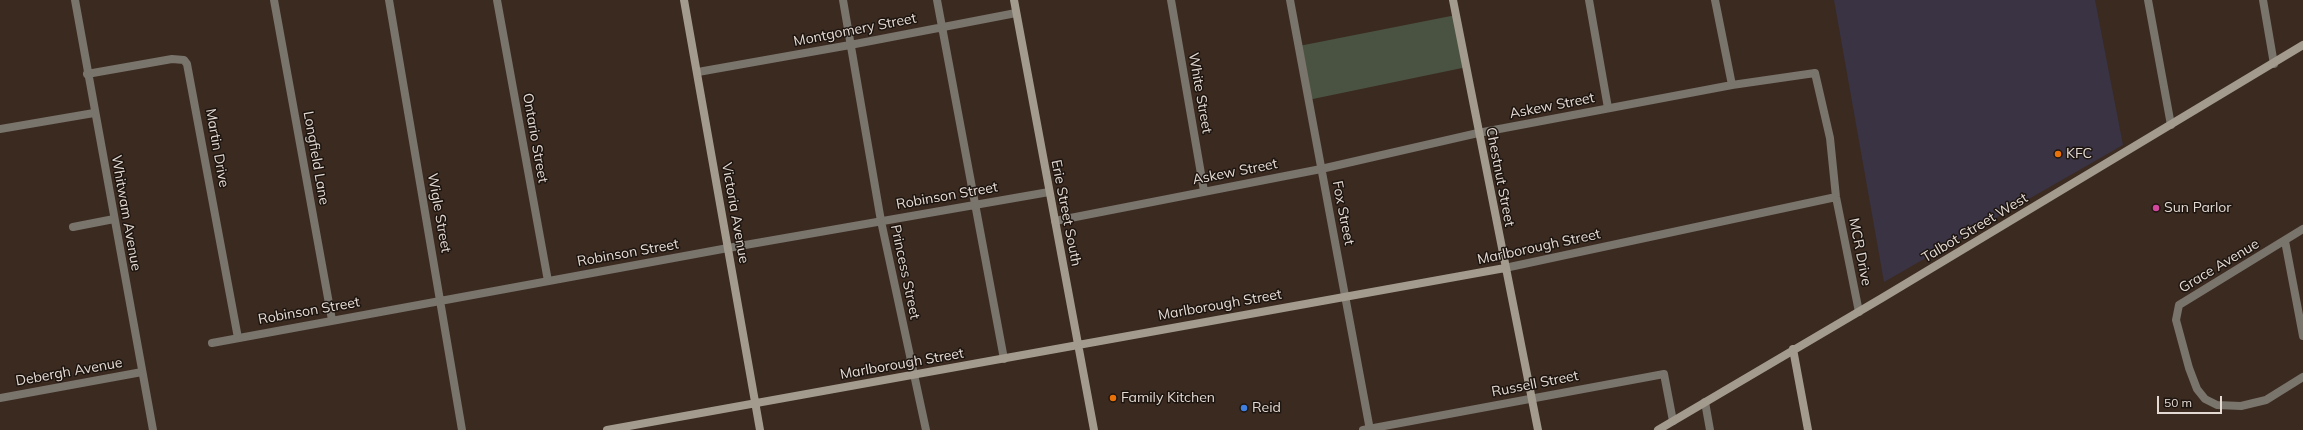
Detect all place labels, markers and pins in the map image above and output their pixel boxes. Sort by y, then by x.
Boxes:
place label: KFC [2066,146,2092,162]
marker: KFC [2053,149,2063,159]
place label: Sun Parlor [2164,200,2231,216]
marker: Sun Parlor [2151,203,2161,213]
place label: Family Kitchen [1121,390,1215,406]
marker: Family Kitchen [1108,393,1118,403]
place label: Reid [1252,400,1281,416]
marker: Reid [1239,403,1249,413]

